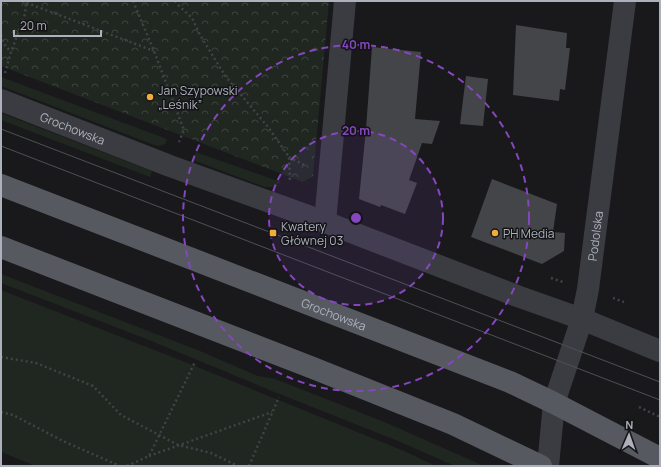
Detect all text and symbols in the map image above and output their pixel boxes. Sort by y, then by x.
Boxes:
scale bar [14,12,101,38]
text: 20 m [20,17,47,34]
text: 40 m [342,36,370,53]
place label: Jan Szypowski „Leśnik” [158,82,238,113]
marker: Jan Szypowski „Leśnik” [145,92,155,102]
street label: Grochowska [38,108,108,148]
text: 20 m [342,122,370,139]
street label: Podolska [583,210,606,262]
centre of rings [349,211,363,225]
place label: Kwatery Głównej 03 [281,218,343,249]
place label: PH Media [503,225,555,242]
marker: Kwatery Głównej 03 [268,228,278,238]
marker: PH Media [490,228,500,238]
street label: Grochowska [299,294,369,334]
north arrow [609,415,649,455]
text: N [625,417,634,432]

